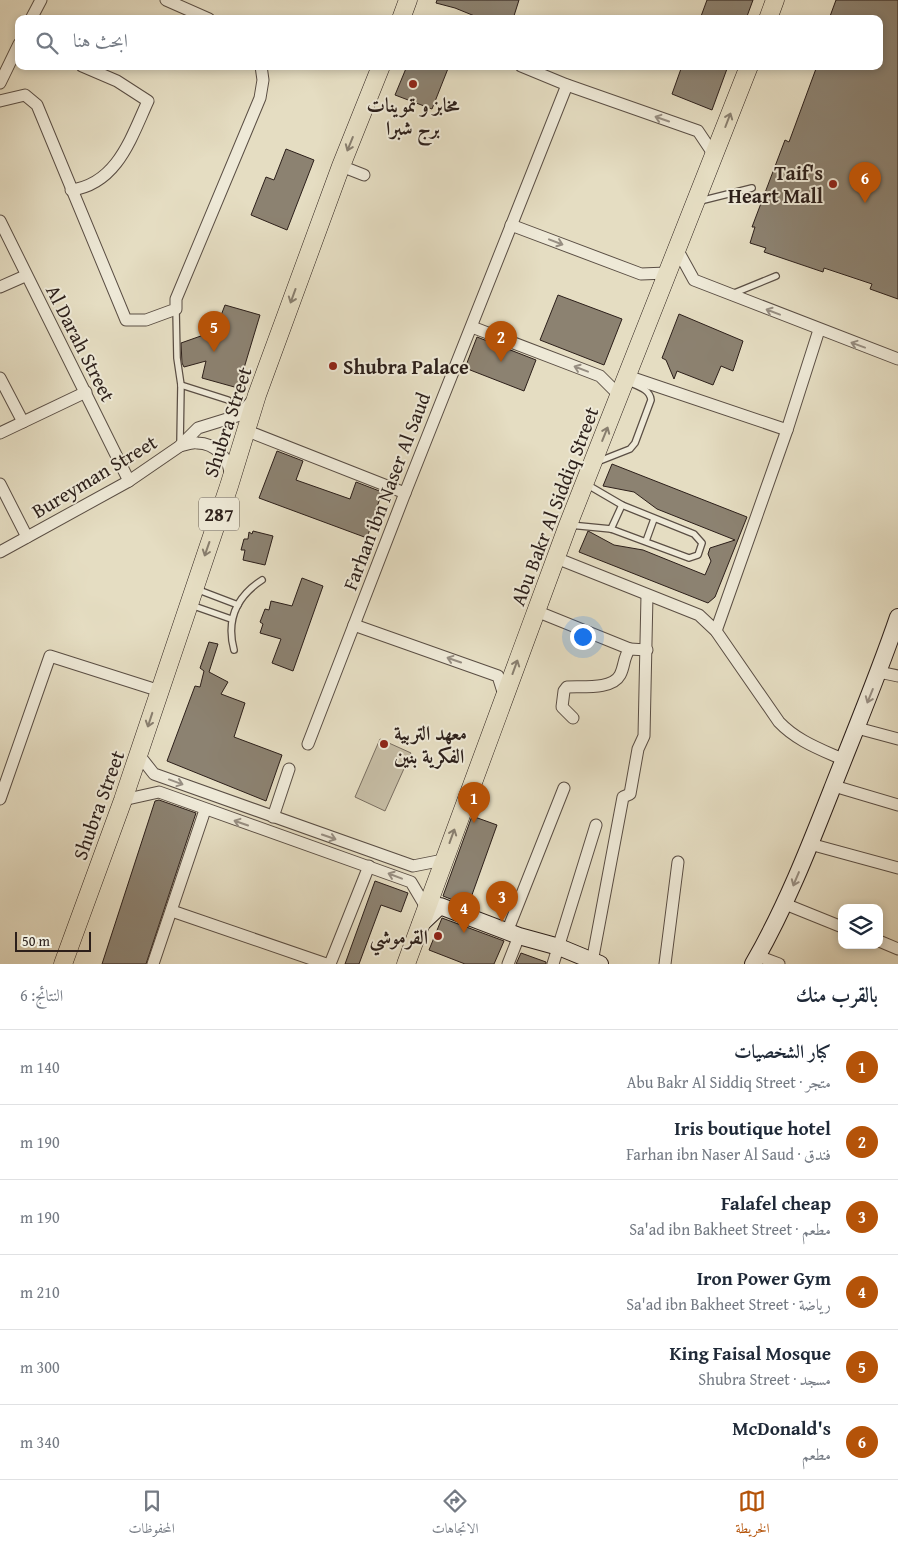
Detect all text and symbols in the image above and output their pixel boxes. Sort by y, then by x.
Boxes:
search box [15,15,883,70]
text: ابحث هنا [73,26,128,54]
icon: search [33,29,61,57]
marker: مخابز و تموينات برج شبرا [407,78,419,90]
place label: مخابز و تموينات برج شبرا [367,90,460,147]
one-way arrow [724,112,733,128]
one-way arrow [655,114,671,123]
one-way arrow [345,136,354,151]
place label: Taif's Heart Mall [728,158,823,210]
pin: 6 [849,162,881,203]
marker: Taif's Heart Mall [827,178,839,190]
one-way arrow [548,238,564,247]
street label: Al Darah Street [39,280,123,406]
one-way arrow [288,288,297,303]
one-way arrow [766,307,781,317]
pin: 5 [198,311,230,352]
pin: 2 [485,321,517,362]
one-way arrow [851,340,867,349]
place label: Shubra Palace [343,352,469,381]
marker: Shubra Palace [327,360,339,372]
street label: Shubra Street [195,363,259,481]
one-way arrow [573,364,589,373]
street label: Farhan ibn Naser Al Saud [335,387,437,594]
street label: Abu Bakr Al Siddiq Street [503,402,605,610]
street label: Bureyman Street [26,427,162,525]
one-way arrow [600,427,610,442]
road number: 287 [199,498,239,530]
one-way arrow [202,541,212,557]
your location [570,624,596,650]
one-way arrow [447,655,463,664]
one-way arrow [511,660,520,675]
one-way arrow [865,687,874,703]
one-way arrow [145,712,154,727]
place label: معهد التربية الفكرية بنين [394,718,467,770]
marker: معهد التربية الفكرية بنين [378,738,390,750]
street label: Shubra Street [65,746,131,864]
one-way arrow [168,778,183,787]
pin: 1 [458,782,490,823]
one-way arrow [233,817,249,827]
one-way arrow [448,828,457,844]
one-way arrow [321,833,337,842]
one-way arrow [387,871,403,880]
one-way arrow [790,871,800,886]
pin: 3 [486,881,518,922]
pin: 4 [448,892,480,933]
map controls [838,904,883,949]
button: layers [838,904,883,949]
place label: القرموشي [370,922,428,956]
scale bar [15,929,91,952]
marker: القرموشي [432,930,444,942]
text: 50 m [22,931,50,951]
text: بالقرب منك [796,979,878,1010]
text: النتائج: 6 [20,983,63,1007]
text: كبار الشخصيات [734,1037,831,1065]
text: 140 m [20,1055,60,1079]
text: 1 [858,1055,866,1079]
text: متجر · Abu Bakr Al Siddiq Street [627,1070,831,1094]
text: Iris boutique hotel [674,1114,831,1142]
text: 190 m [20,1130,60,1154]
text: 2 [858,1130,866,1154]
text: فندق · Farhan ibn Naser Al Saud [626,1142,831,1166]
text: Falafel cheap [721,1189,831,1217]
text: 190 m [20,1205,60,1229]
text: 3 [858,1205,866,1229]
text: مطعم · Sa'ad ibn Bakheet Street [629,1217,831,1241]
text: Iron Power Gym [697,1264,831,1292]
text: 210 m [20,1280,60,1304]
text: 4 [858,1280,866,1304]
text: رياضة · Sa'ad ibn Bakheet Street [626,1292,831,1316]
text: King Faisal Mosque [670,1339,831,1367]
text: 300 m [20,1355,60,1379]
text: 5 [858,1355,866,1379]
text: مسجد · Shubra Street [698,1367,831,1391]
text: McDonald's [732,1414,831,1442]
text: 340 m [20,1430,60,1454]
text: 6 [858,1430,866,1454]
text: مطعم [802,1442,831,1466]
tab: المحفوظات [129,1487,175,1542]
tab: الاتجاهات [432,1487,478,1542]
tab: الخريطة [735,1487,770,1542]

